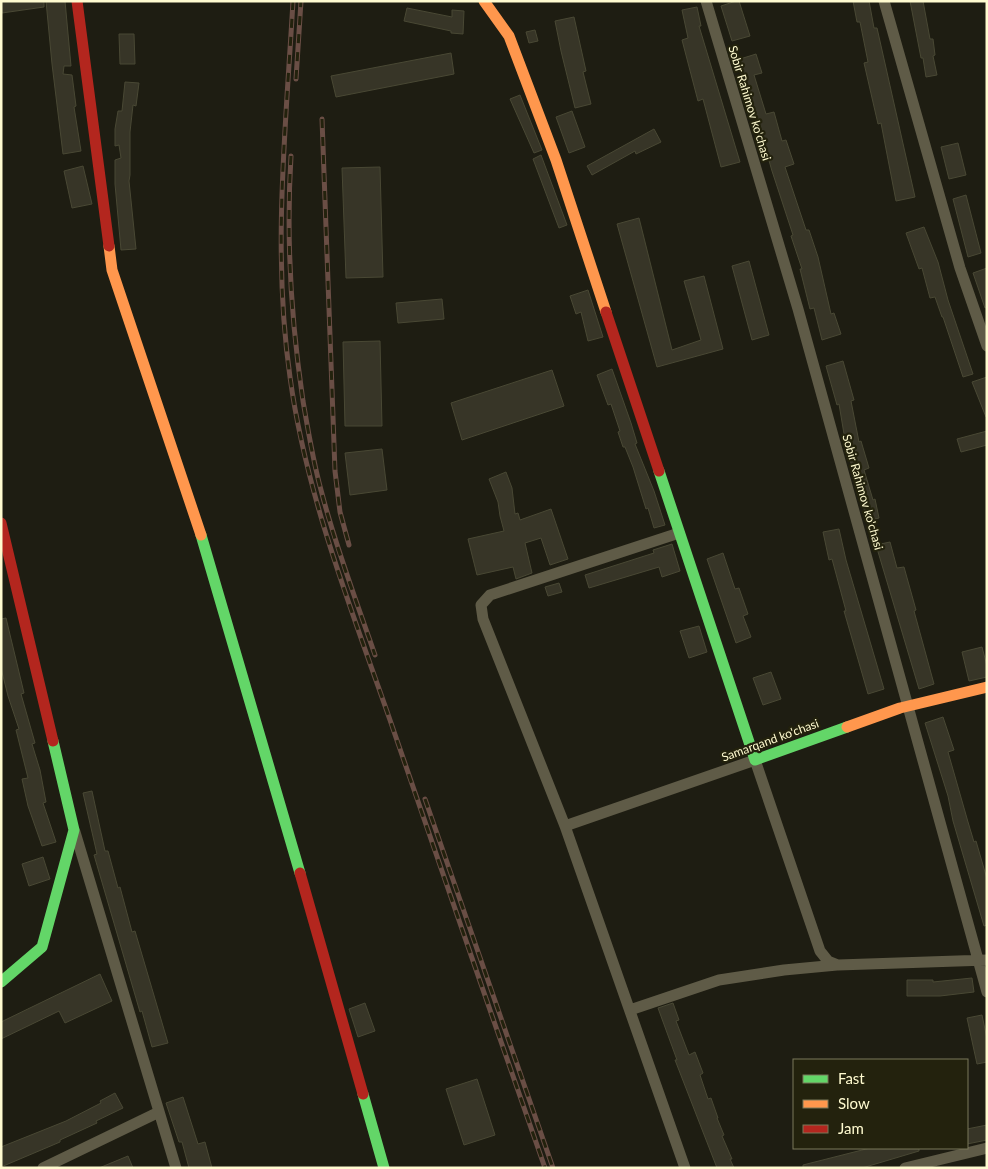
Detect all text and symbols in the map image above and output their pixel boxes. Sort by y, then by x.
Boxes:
street label: Sobir Rahimov ko'chasi [725,44,775,162]
street label: Sobir Rahimov ko'chasi [839,432,887,552]
street label: Samarqand ko'chasi [719,715,821,765]
legend [793,1059,968,1149]
text: Fast [838,1069,865,1087]
text: Slow [838,1094,870,1112]
text: Jam [838,1119,864,1137]

